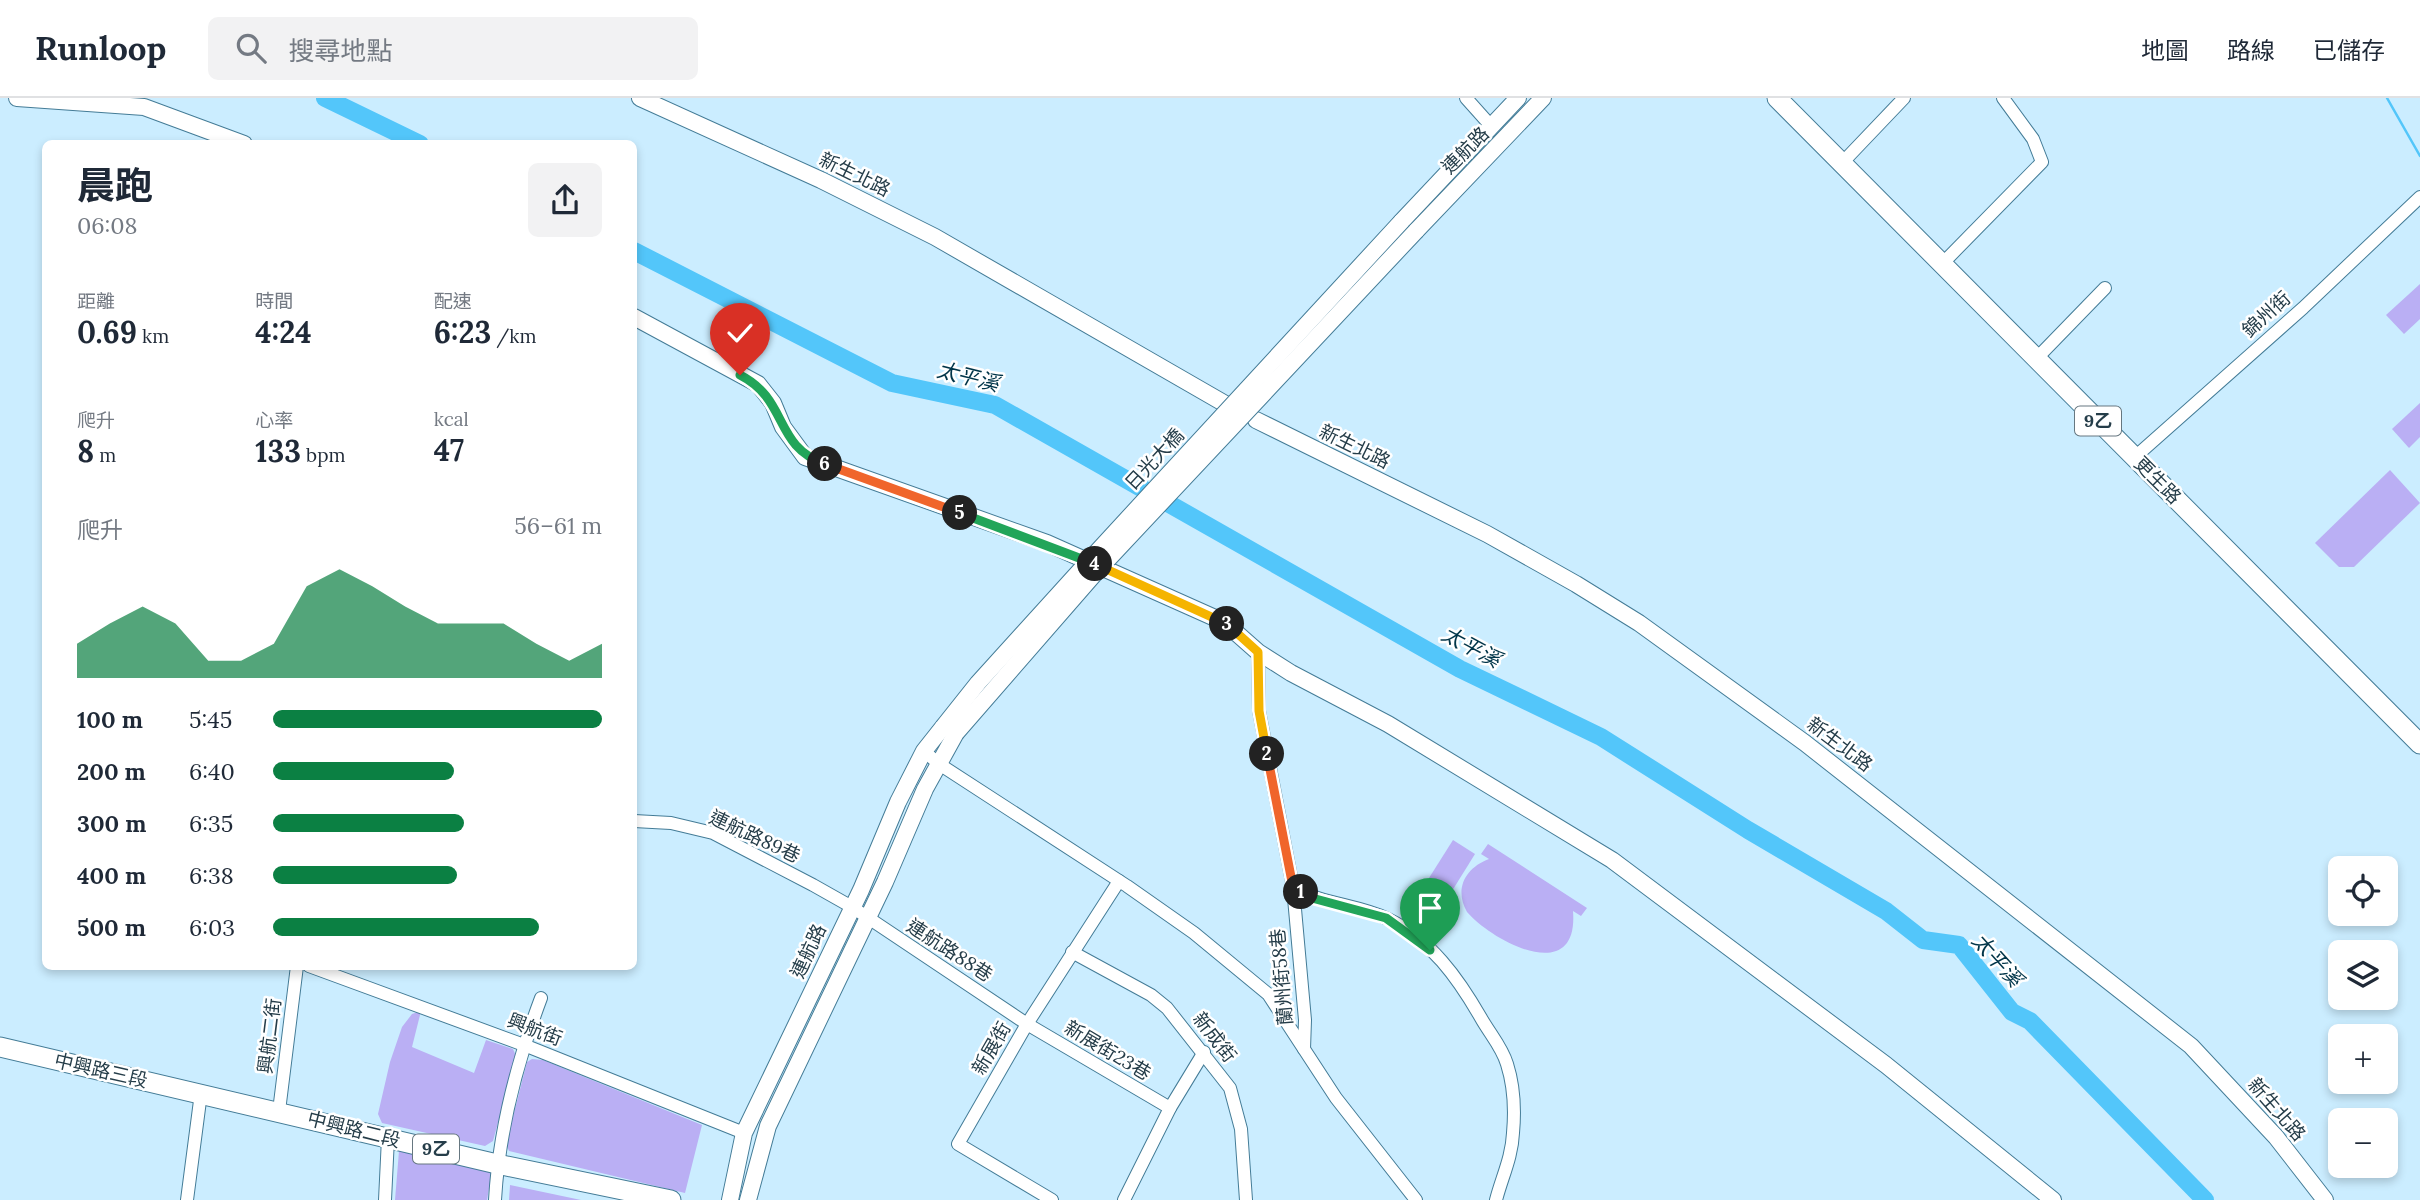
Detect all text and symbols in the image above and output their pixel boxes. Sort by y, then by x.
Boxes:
search box [208,17,698,80]
text: Runloop [35,27,166,69]
icon: search [232,29,270,67]
text: 搜尋地點 [288,34,392,67]
text: 地圖 [2141,35,2189,66]
text: 路線 [2227,35,2275,66]
text: 已儲存 [2313,35,2385,66]
street label: 連航路 [1436,121,1494,179]
street label: 新生北路 [816,147,894,201]
text: 晨跑 [77,161,153,209]
button: share [528,163,602,237]
text: 06:08 [77,211,138,240]
street label: 錦州街 [2237,286,2295,342]
text: 距離 [77,289,115,313]
text: 時間 [255,289,293,313]
text: 配速 [434,289,472,313]
pin [710,303,770,375]
text: 0.69 [77,313,137,351]
text: 4:24 [255,313,312,351]
text: 6:23 [434,313,491,351]
icon: check [721,314,759,352]
text: km [137,324,169,348]
text: /km [491,324,537,348]
water label: 太平溪 [934,356,1005,398]
text: kcal [434,407,469,431]
road number: 9乙 [2075,407,2121,436]
text: 爬升 [77,408,115,432]
text: 心率 [255,408,293,432]
street label: 新生北路 [1316,419,1394,473]
street label: 日光大橋 [1119,423,1189,495]
text: 47 [434,431,464,469]
text: 8 [77,432,94,470]
text: 133 [255,432,301,470]
text: m [94,443,116,467]
text: bpm [301,443,346,467]
pin: 6 [808,446,842,482]
text: 6 [819,451,830,475]
street label: 更生路 [2129,451,2187,509]
pin: 5 [942,496,978,530]
text: 5 [954,500,965,524]
text: 56–61 m [514,511,602,540]
text: 爬升 [77,515,123,544]
pin: 4 [1078,546,1112,582]
text: 4 [1089,551,1100,575]
pin: 3 [1210,606,1244,642]
text: 3 [1221,611,1232,635]
water label: 太平溪 [1437,620,1508,675]
text: 100 m [77,705,143,734]
text: 5:45 [189,705,232,734]
street label: 新生北路 [1802,712,1878,776]
pin: 2 [1250,736,1284,772]
text: 2 [1261,741,1272,765]
text: 200 m [77,757,146,786]
text: 6:40 [189,757,235,786]
street label: 連航路89巷 [706,805,804,867]
text: 300 m [77,809,146,838]
text: 6:35 [189,809,233,838]
map controls [2328,856,2398,1178]
button: locate [2328,856,2398,926]
text: 400 m [77,861,146,890]
text: 6:38 [189,861,234,890]
pin: 1 [1284,874,1318,910]
pin [1400,878,1460,950]
text: 1 [1297,879,1304,903]
icon: arrive [1411,889,1449,927]
text: 500 m [77,913,146,942]
text: 6:03 [189,913,235,942]
street label: 連航路88巷 [903,913,997,987]
street label: 連航路 [785,920,831,982]
water label: 太平溪 [1966,927,2030,994]
street label: 蘭州街58巷 [1265,928,1297,1026]
button: layers [2328,940,2398,1010]
street label: 興航二街 [252,997,286,1075]
street label: 新成街 [1188,1007,1242,1067]
street label: 興航街 [504,1008,566,1050]
street label: 新展街23巷 [1060,1015,1156,1085]
street label: 新展街 [966,1017,1016,1079]
button: + [2328,1024,2398,1094]
street label: 中興路三段 [52,1048,150,1092]
street label: 新生北路 [2243,1072,2311,1146]
street label: 中興路二段 [305,1106,403,1152]
button: − [2328,1108,2398,1178]
road number: 9乙 [413,1134,459,1164]

